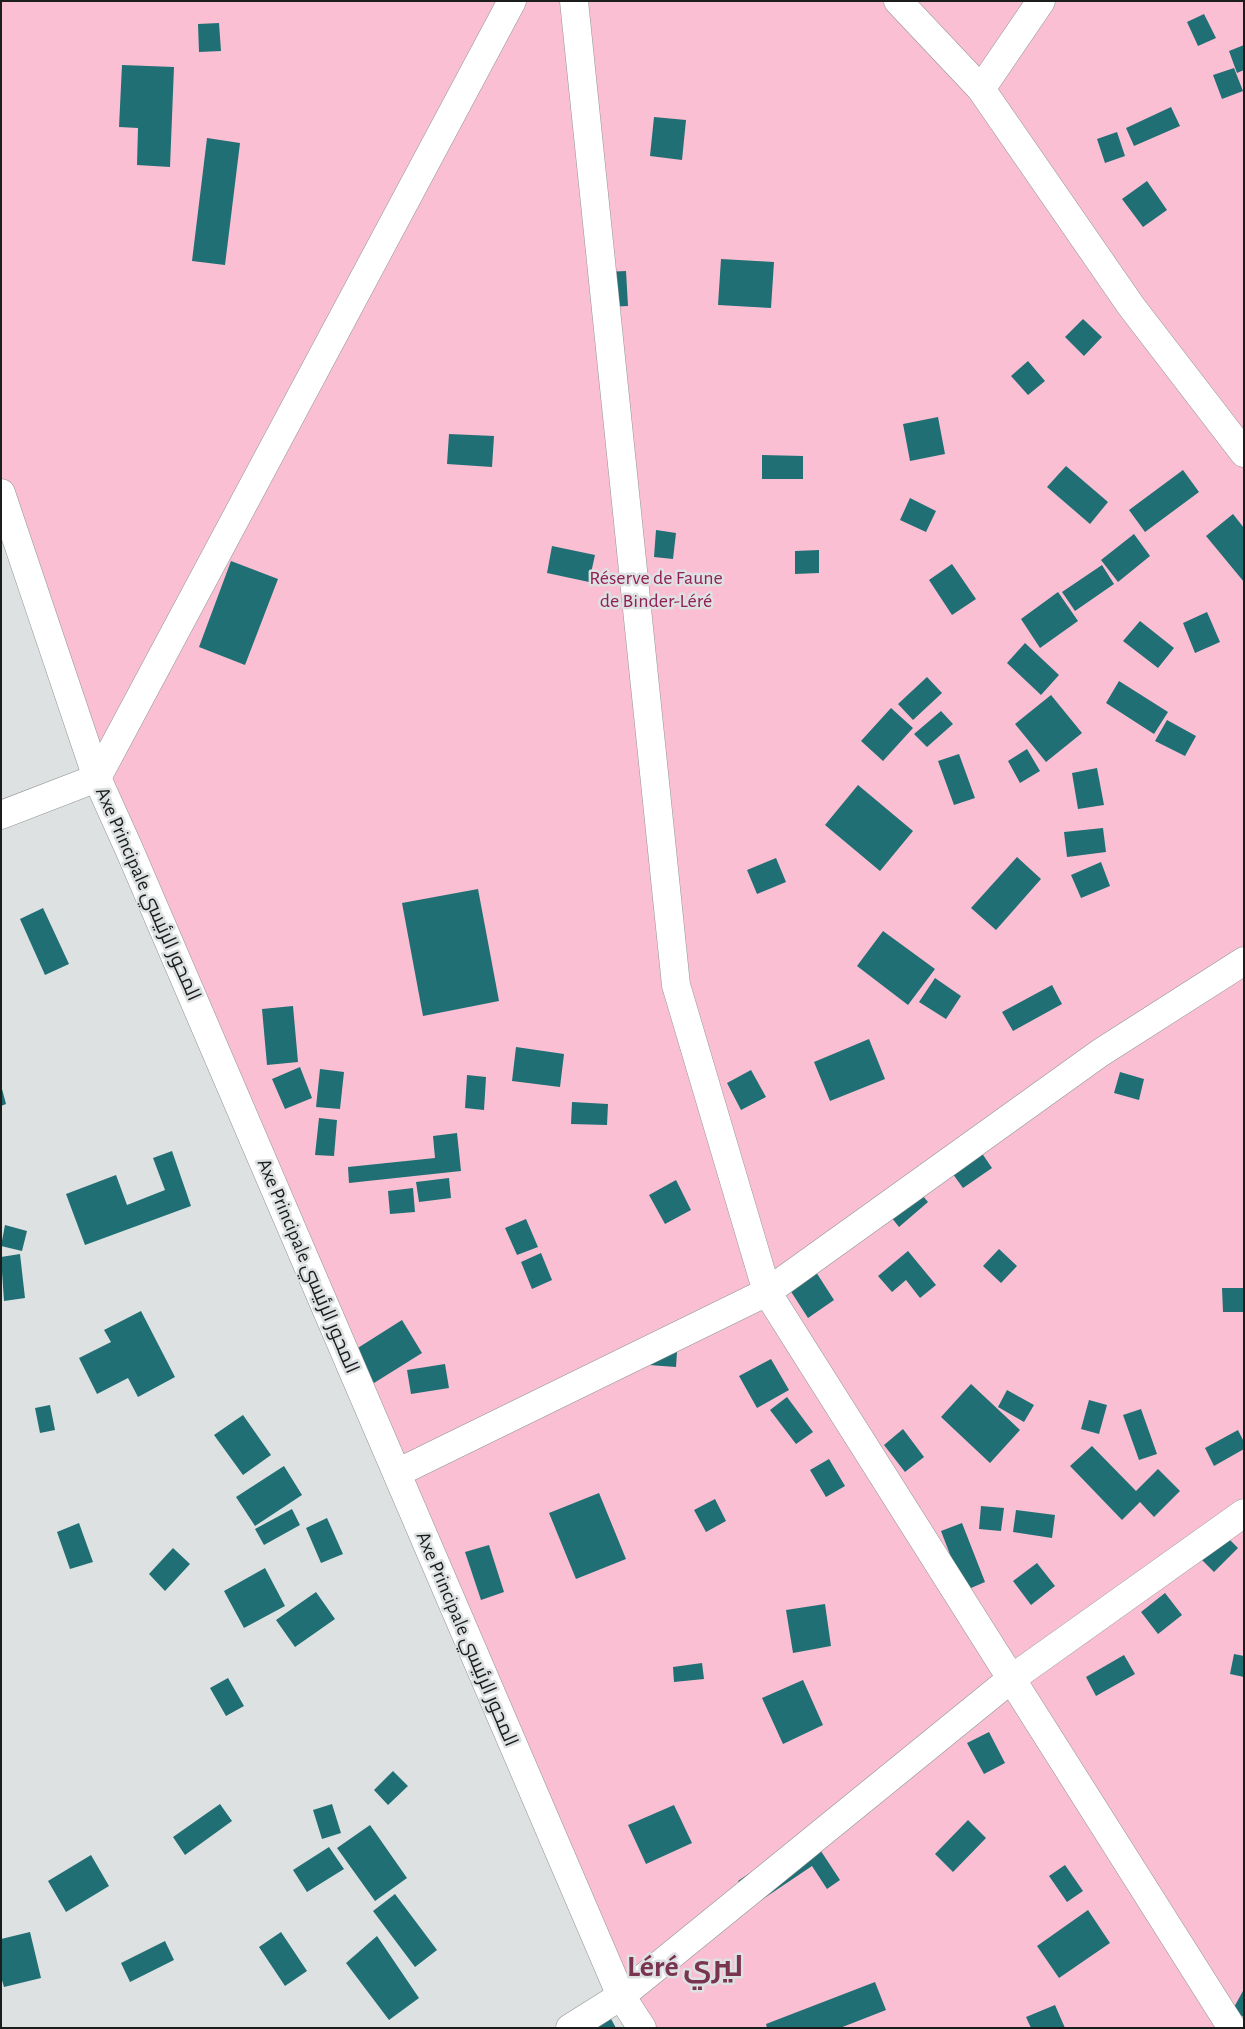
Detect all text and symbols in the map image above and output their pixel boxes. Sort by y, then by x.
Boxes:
park label: Réserve de Faune de Binder-Léré [589,566,723,613]
street label: Axe Principale المحور الرئيسي [90,784,206,1004]
street label: Axe Principale المحور الرئيسي [252,1155,364,1377]
street label: Axe Principale المحور الرئيسي [411,1528,523,1750]
district label: Léré ليري [627,1949,743,1985]

